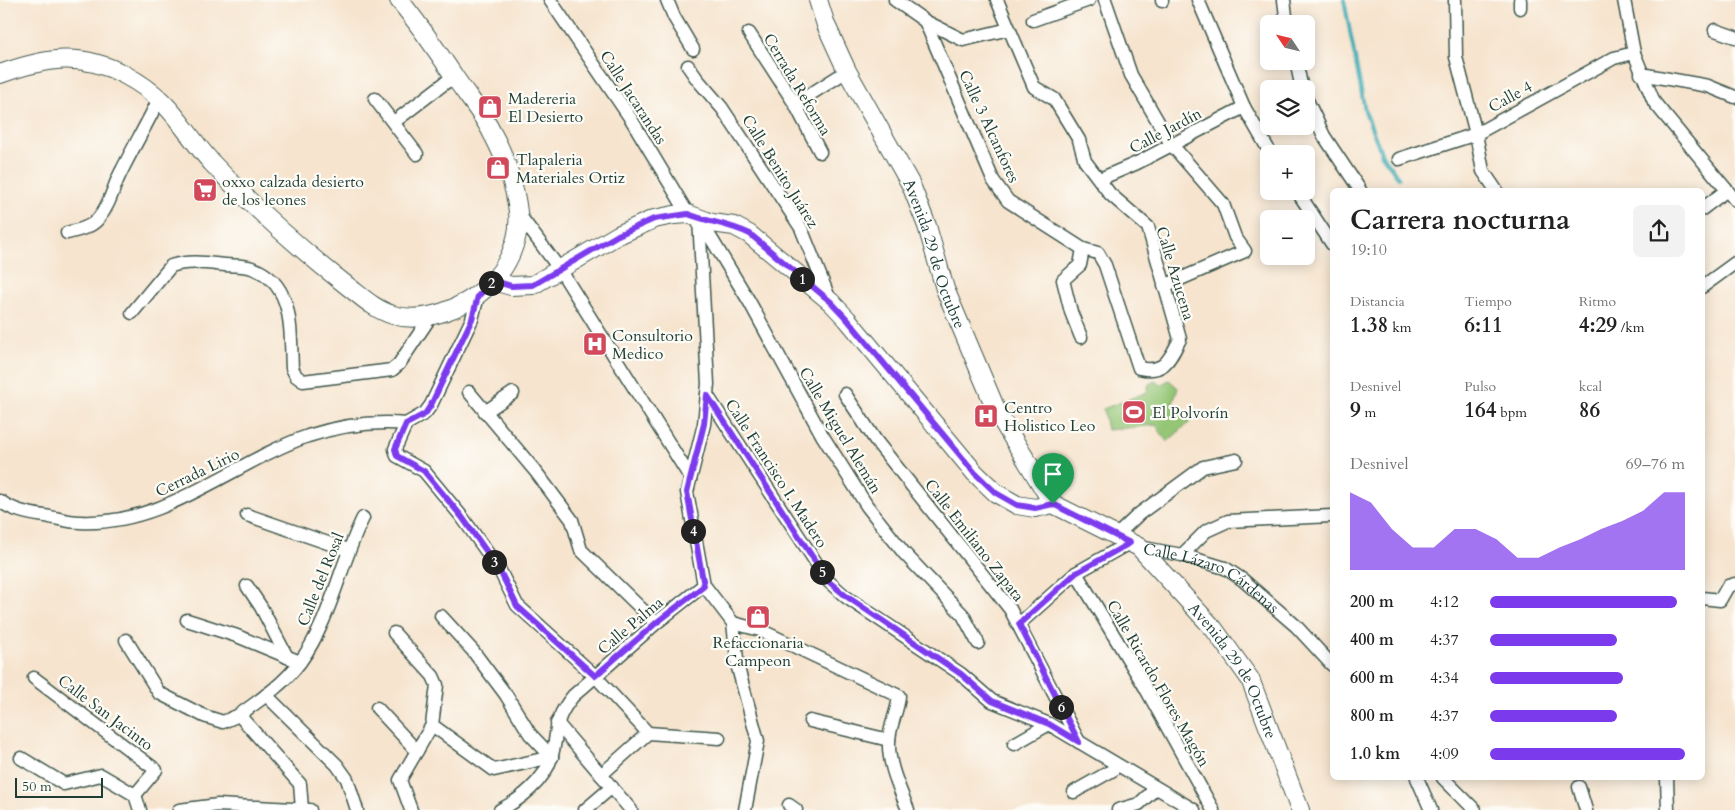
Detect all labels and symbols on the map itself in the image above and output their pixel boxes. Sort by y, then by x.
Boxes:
north arrow [1260,15,1315,70]
street label: Cerrada Reforma [758,29,836,140]
street label: Calle Jacarandas [595,46,672,149]
street label: Calle 3 Alcanfores [953,66,1025,186]
street label: Calle 4 [1485,76,1536,118]
place label: Madereria El Desierto [508,88,584,128]
shop icon: Madereria El Desierto [477,94,503,120]
street label: Calle Jardín [1125,103,1206,159]
street label: Calle Benito Juárez [736,111,824,232]
place label: Tlapaleria Materiales Ortiz [516,149,625,189]
shop icon: Tlapaleria Materiales Ortiz [485,155,511,181]
place label: oxxo calzada desierto de los leones [222,171,364,211]
street label: Avenida 29 de Octubre [897,175,970,332]
supermarket icon: oxxo calzada desierto de los leones [192,177,218,203]
street label: Calle Azucena [1150,224,1200,323]
pin: 1 [790,266,814,292]
pin: 2 [478,270,504,296]
place label: Consultorio Medico [612,325,693,365]
hospital icon: Consultorio Medico [582,331,608,357]
street label: Calle Miguel Alemán [794,363,887,498]
street label: Calle Francisco I. Madero [720,395,833,552]
place label: Centro Holistico Leo [1004,397,1096,437]
sports icon: El Polvorín [1121,399,1147,425]
place label: El Polvorín [1152,402,1229,424]
hospital icon: Centro Holistico Leo [973,403,999,429]
street label: Cerrada Lirio [152,443,243,503]
pin [1032,453,1074,504]
street label: Calle Emiliano Zapata [919,475,1029,607]
pin: 4 [680,518,706,544]
street label: Calle del Rosal [292,529,350,629]
street label: Calle Lázaro Cárdenas [1141,538,1284,619]
pin: 3 [482,550,506,574]
pin: 5 [810,560,834,584]
street label: Calle Palma [593,592,668,660]
street label: Calle Ricardo Flores Magón [1101,596,1215,771]
street label: Avenida 29 de Octubre [1183,598,1282,742]
shop icon: Refaccionaria Campeon [745,604,771,630]
place label: Refaccionaria Campeon [712,632,804,672]
street label: Calle San Jacinto [53,670,158,756]
pin: 6 [1048,694,1074,720]
scale bar [15,775,102,798]

